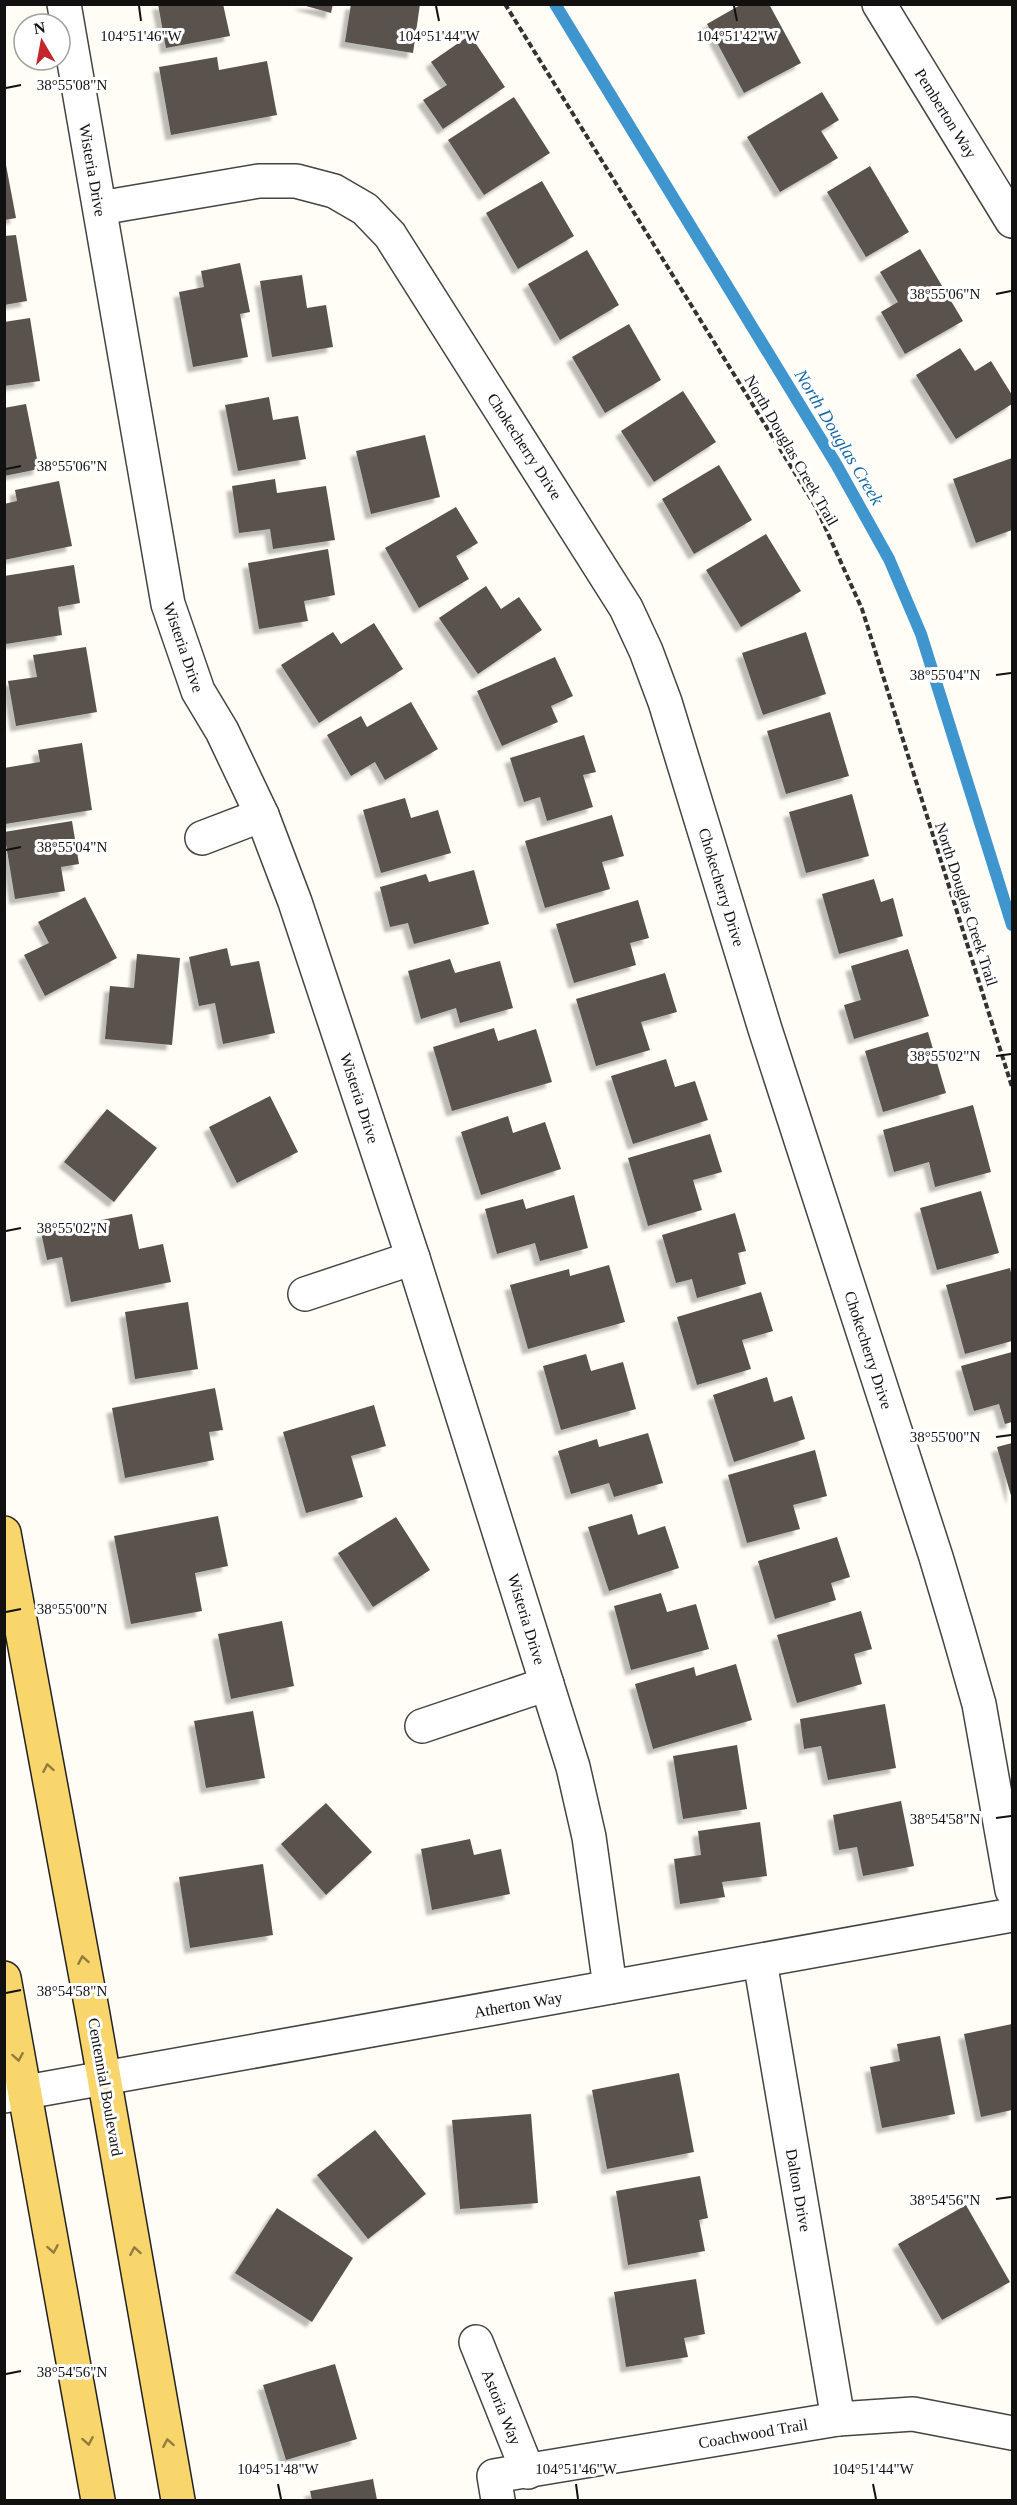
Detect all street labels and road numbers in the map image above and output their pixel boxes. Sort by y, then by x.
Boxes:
street label: Pemberton Way [911,66,980,162]
street label: Wisteria Drive [76,122,109,218]
street label: North Douglas Creek Trail [741,372,842,530]
street label: Chokecherry Drive [483,390,565,503]
street label: Wisteria Drive [160,600,207,694]
street label: North Douglas Creek Trail [931,820,1001,989]
street label: Chokecherry Drive [694,826,748,949]
street label: Wisteria Drive [337,1051,382,1145]
street label: Chokecherry Drive [840,1289,896,1412]
street label: Wisteria Drive [505,1572,548,1667]
street label: Atherton Way [473,1988,564,2022]
street label: Centennial Boulevard [85,2017,126,2157]
street label: Dalton Drive [783,2147,814,2233]
street label: Astoria Way [478,2367,524,2448]
street label: Coachwood Trail [697,2415,810,2451]

